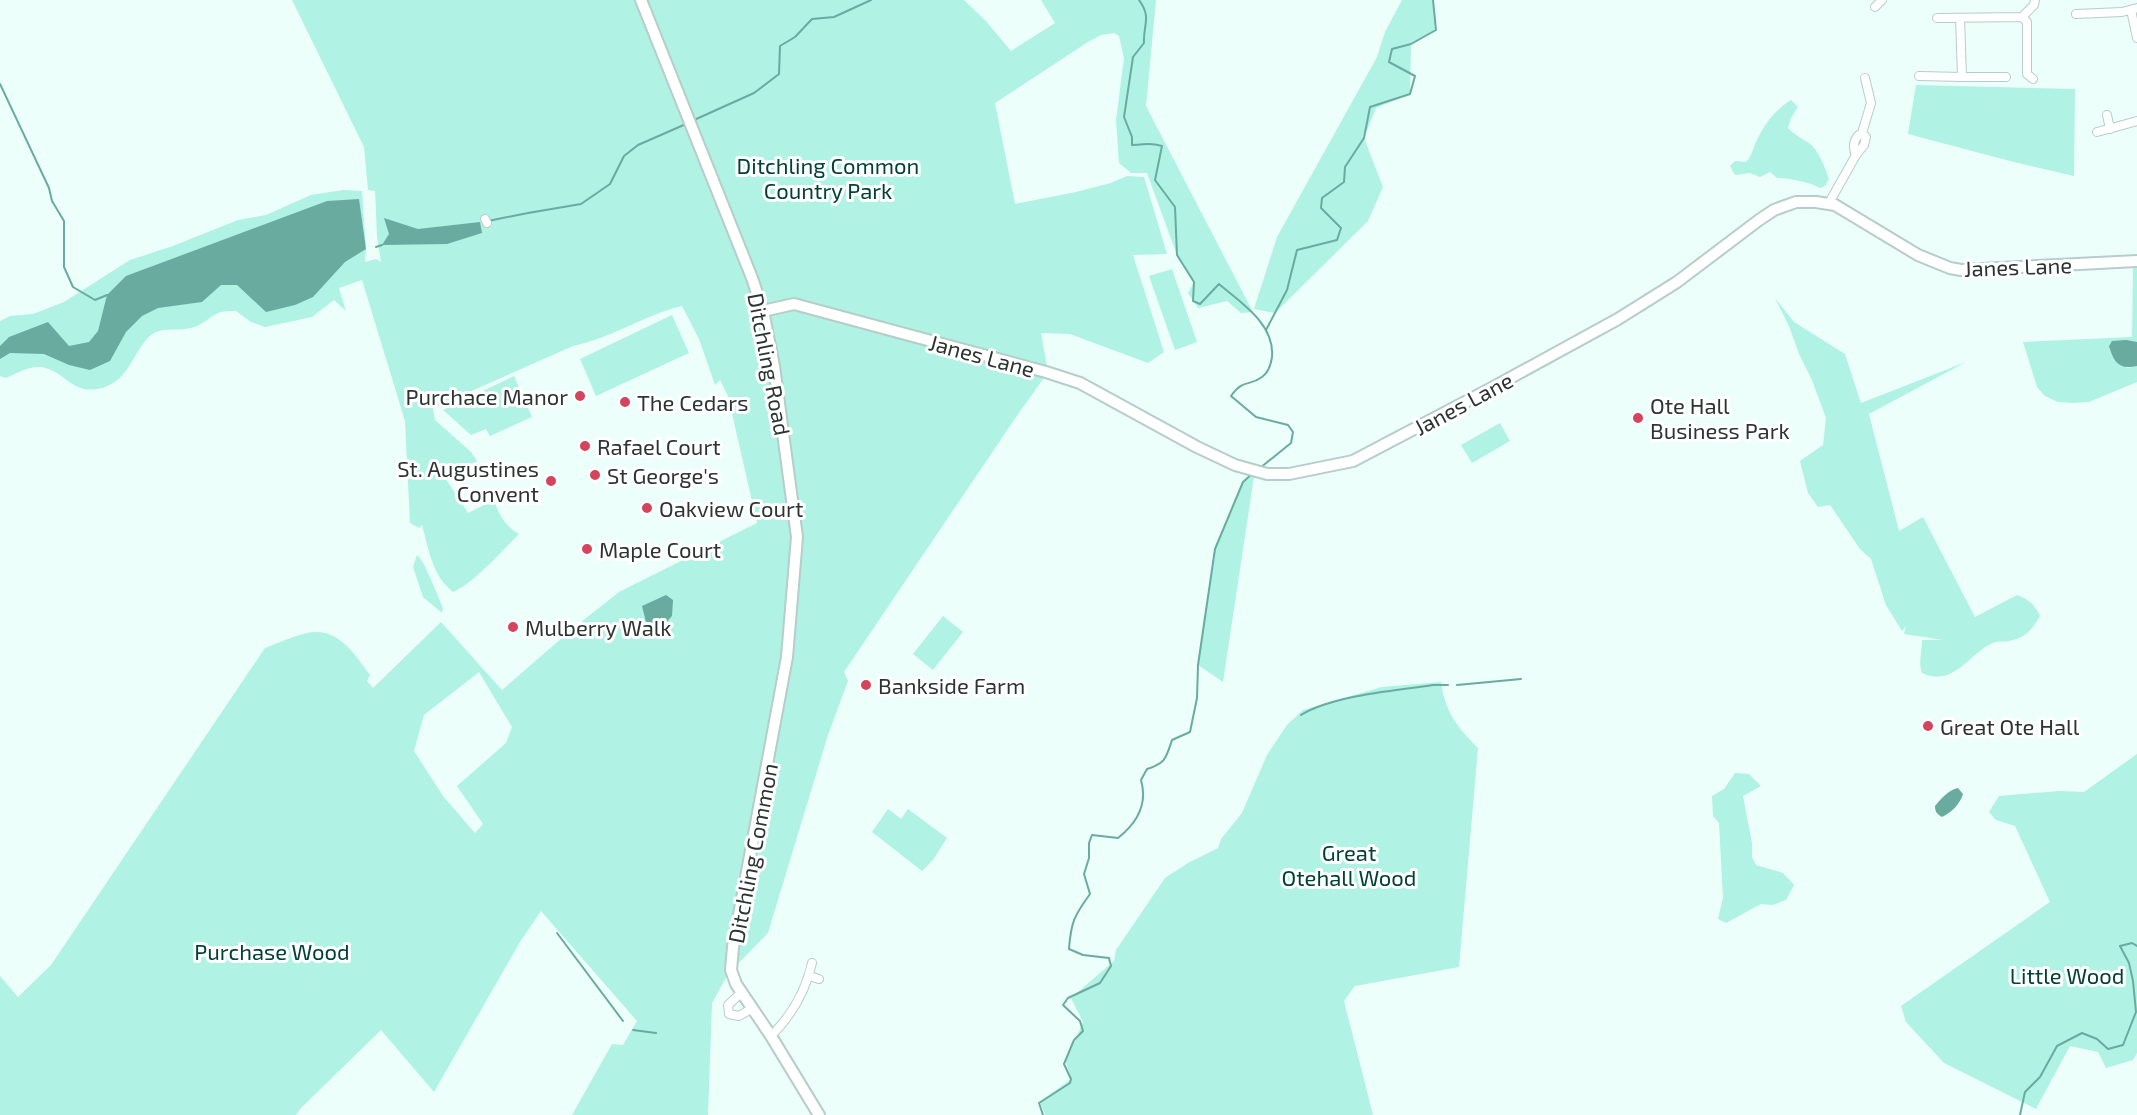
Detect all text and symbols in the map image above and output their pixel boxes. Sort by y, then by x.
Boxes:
park label: Ditchling Common Country Park [737,152,919,203]
street label: Janes Lane [1963,251,2073,281]
street label: Ditchling Road [743,291,797,437]
street label: Janes Lane [926,328,1038,382]
street label: Janes Lane [1409,366,1517,440]
place label: Purchace Manor [406,383,568,409]
marker: Purchace Manor [573,389,587,403]
place label: The Cedars [637,389,748,415]
place label: Ote Hall Business Park [1650,392,1790,443]
marker: The Cedars [618,395,632,409]
marker: Ote Hall Business Park [1631,411,1645,425]
place label: Rafael Court [597,433,721,459]
marker: Rafael Court [578,439,592,453]
place label: St. Augustines Convent [397,455,539,506]
place label: St George's [607,462,719,488]
marker: St George's [588,468,602,482]
marker: St. Augustines Convent [544,474,558,488]
place label: Oakview Court [659,495,803,521]
marker: Oakview Court [640,501,654,515]
place label: Maple Court [599,536,721,562]
marker: Maple Court [580,542,594,556]
place label: Mulberry Walk [525,614,672,640]
marker: Mulberry Walk [506,620,520,634]
place label: Bankside Farm [878,672,1025,698]
marker: Bankside Farm [859,678,873,692]
place label: Great Ote Hall [1940,713,2080,739]
marker: Great Ote Hall [1921,719,1935,733]
street label: Ditchling Common [722,761,782,945]
park label: Great Otehall Wood [1282,839,1416,890]
park label: Purchase Wood [194,938,350,964]
park label: Little Wood [2010,962,2124,988]

